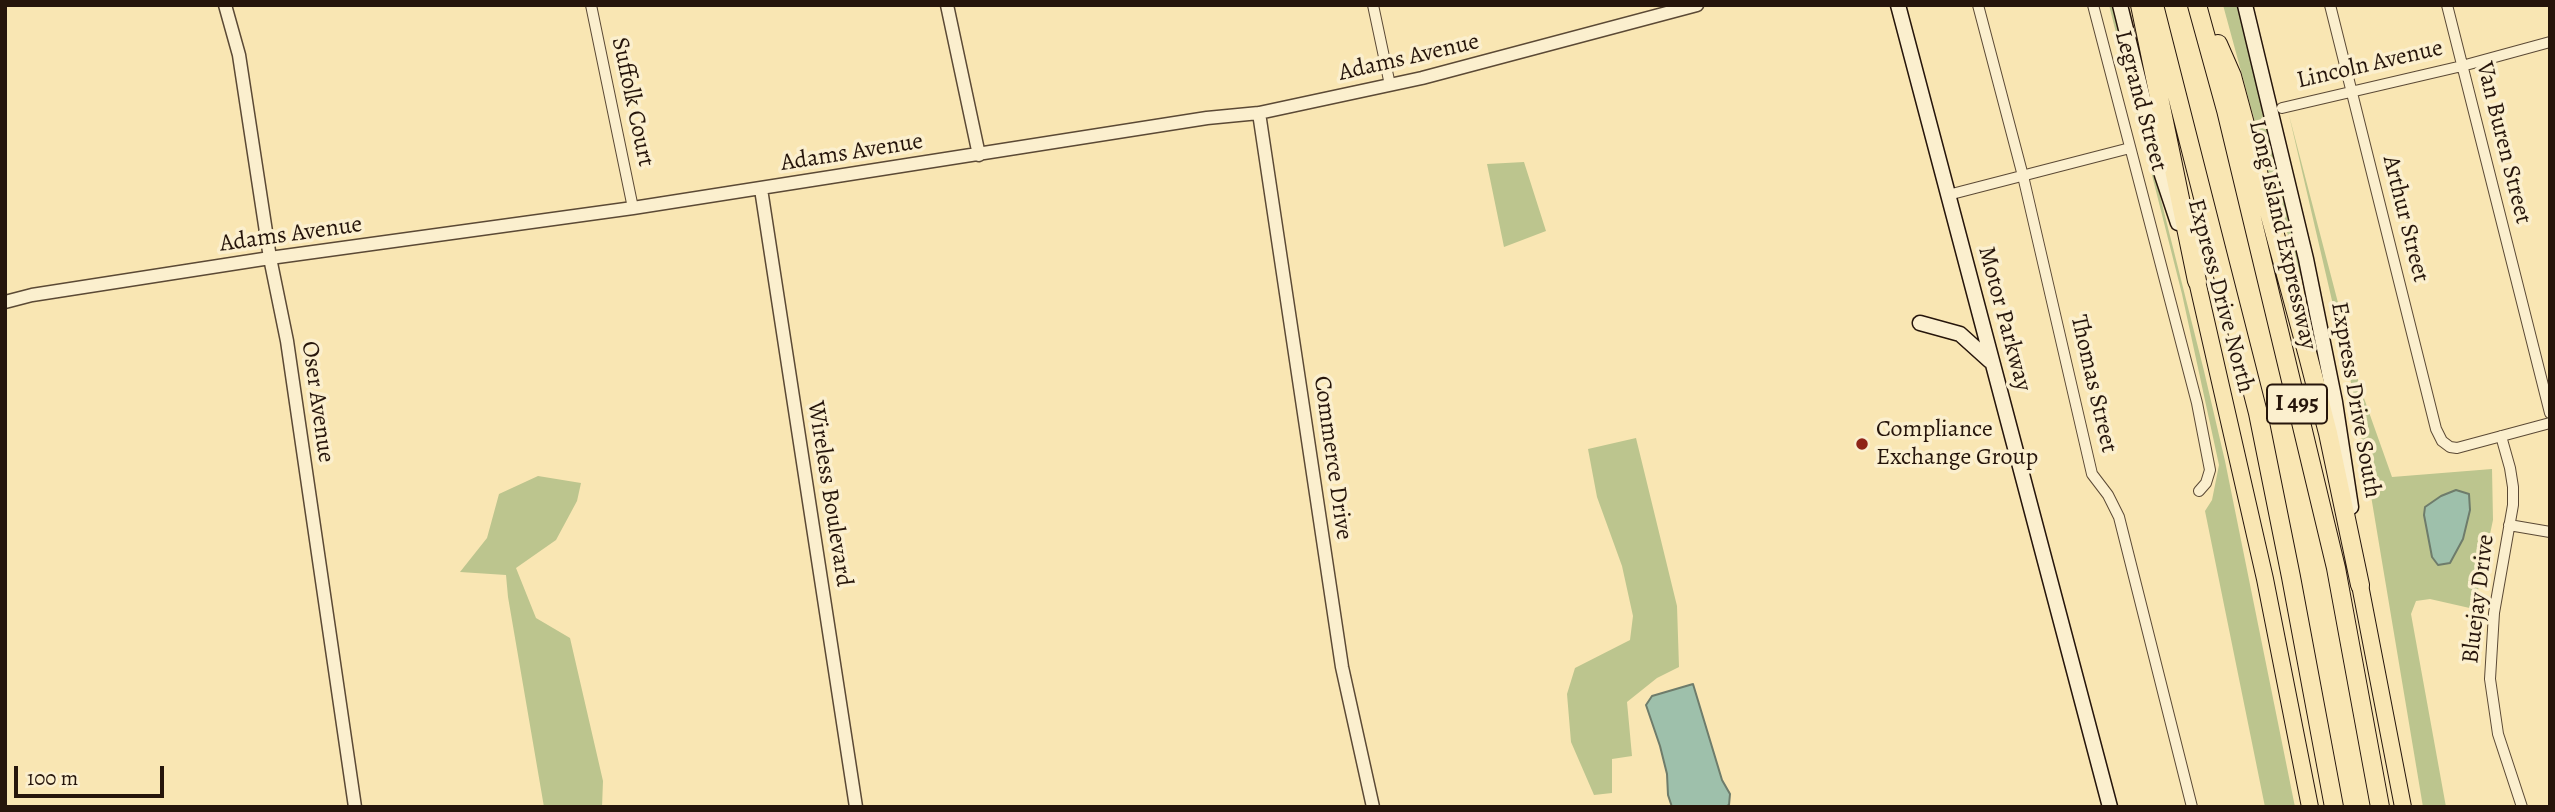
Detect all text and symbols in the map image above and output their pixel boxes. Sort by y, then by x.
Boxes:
street label: Legrand Street [2107,27,2173,175]
street label: Adams Avenue [1336,28,1482,88]
street label: Lincoln Avenue [2294,34,2446,96]
street label: Suffolk Court [604,35,660,169]
street label: Van Buren Street [2469,59,2537,227]
street label: Long Island Expressway [2242,117,2322,353]
street label: Adams Avenue [779,128,925,178]
street label: Arthur Street [2375,153,2435,285]
street label: Express Drive North [2180,196,2260,396]
street label: Adams Avenue [218,211,364,259]
street label: Motor Parkway [1971,243,2037,395]
street label: Express Drive South [2324,300,2386,500]
street label: Thomas Street [2063,312,2123,456]
street label: Oser Avenue [294,339,340,465]
street label: Commerce Drive [1306,374,1358,542]
road number: I 495 [2267,384,2327,424]
street label: Wireless Boulevard [800,399,858,589]
place label: Compliance Exchange Group [1876,416,2038,472]
marker: Compliance Exchange Group [1854,436,1870,452]
street label: Bluejay Drive [2457,533,2501,665]
scale bar [18,752,168,796]
text: 100 m [27,764,78,792]

